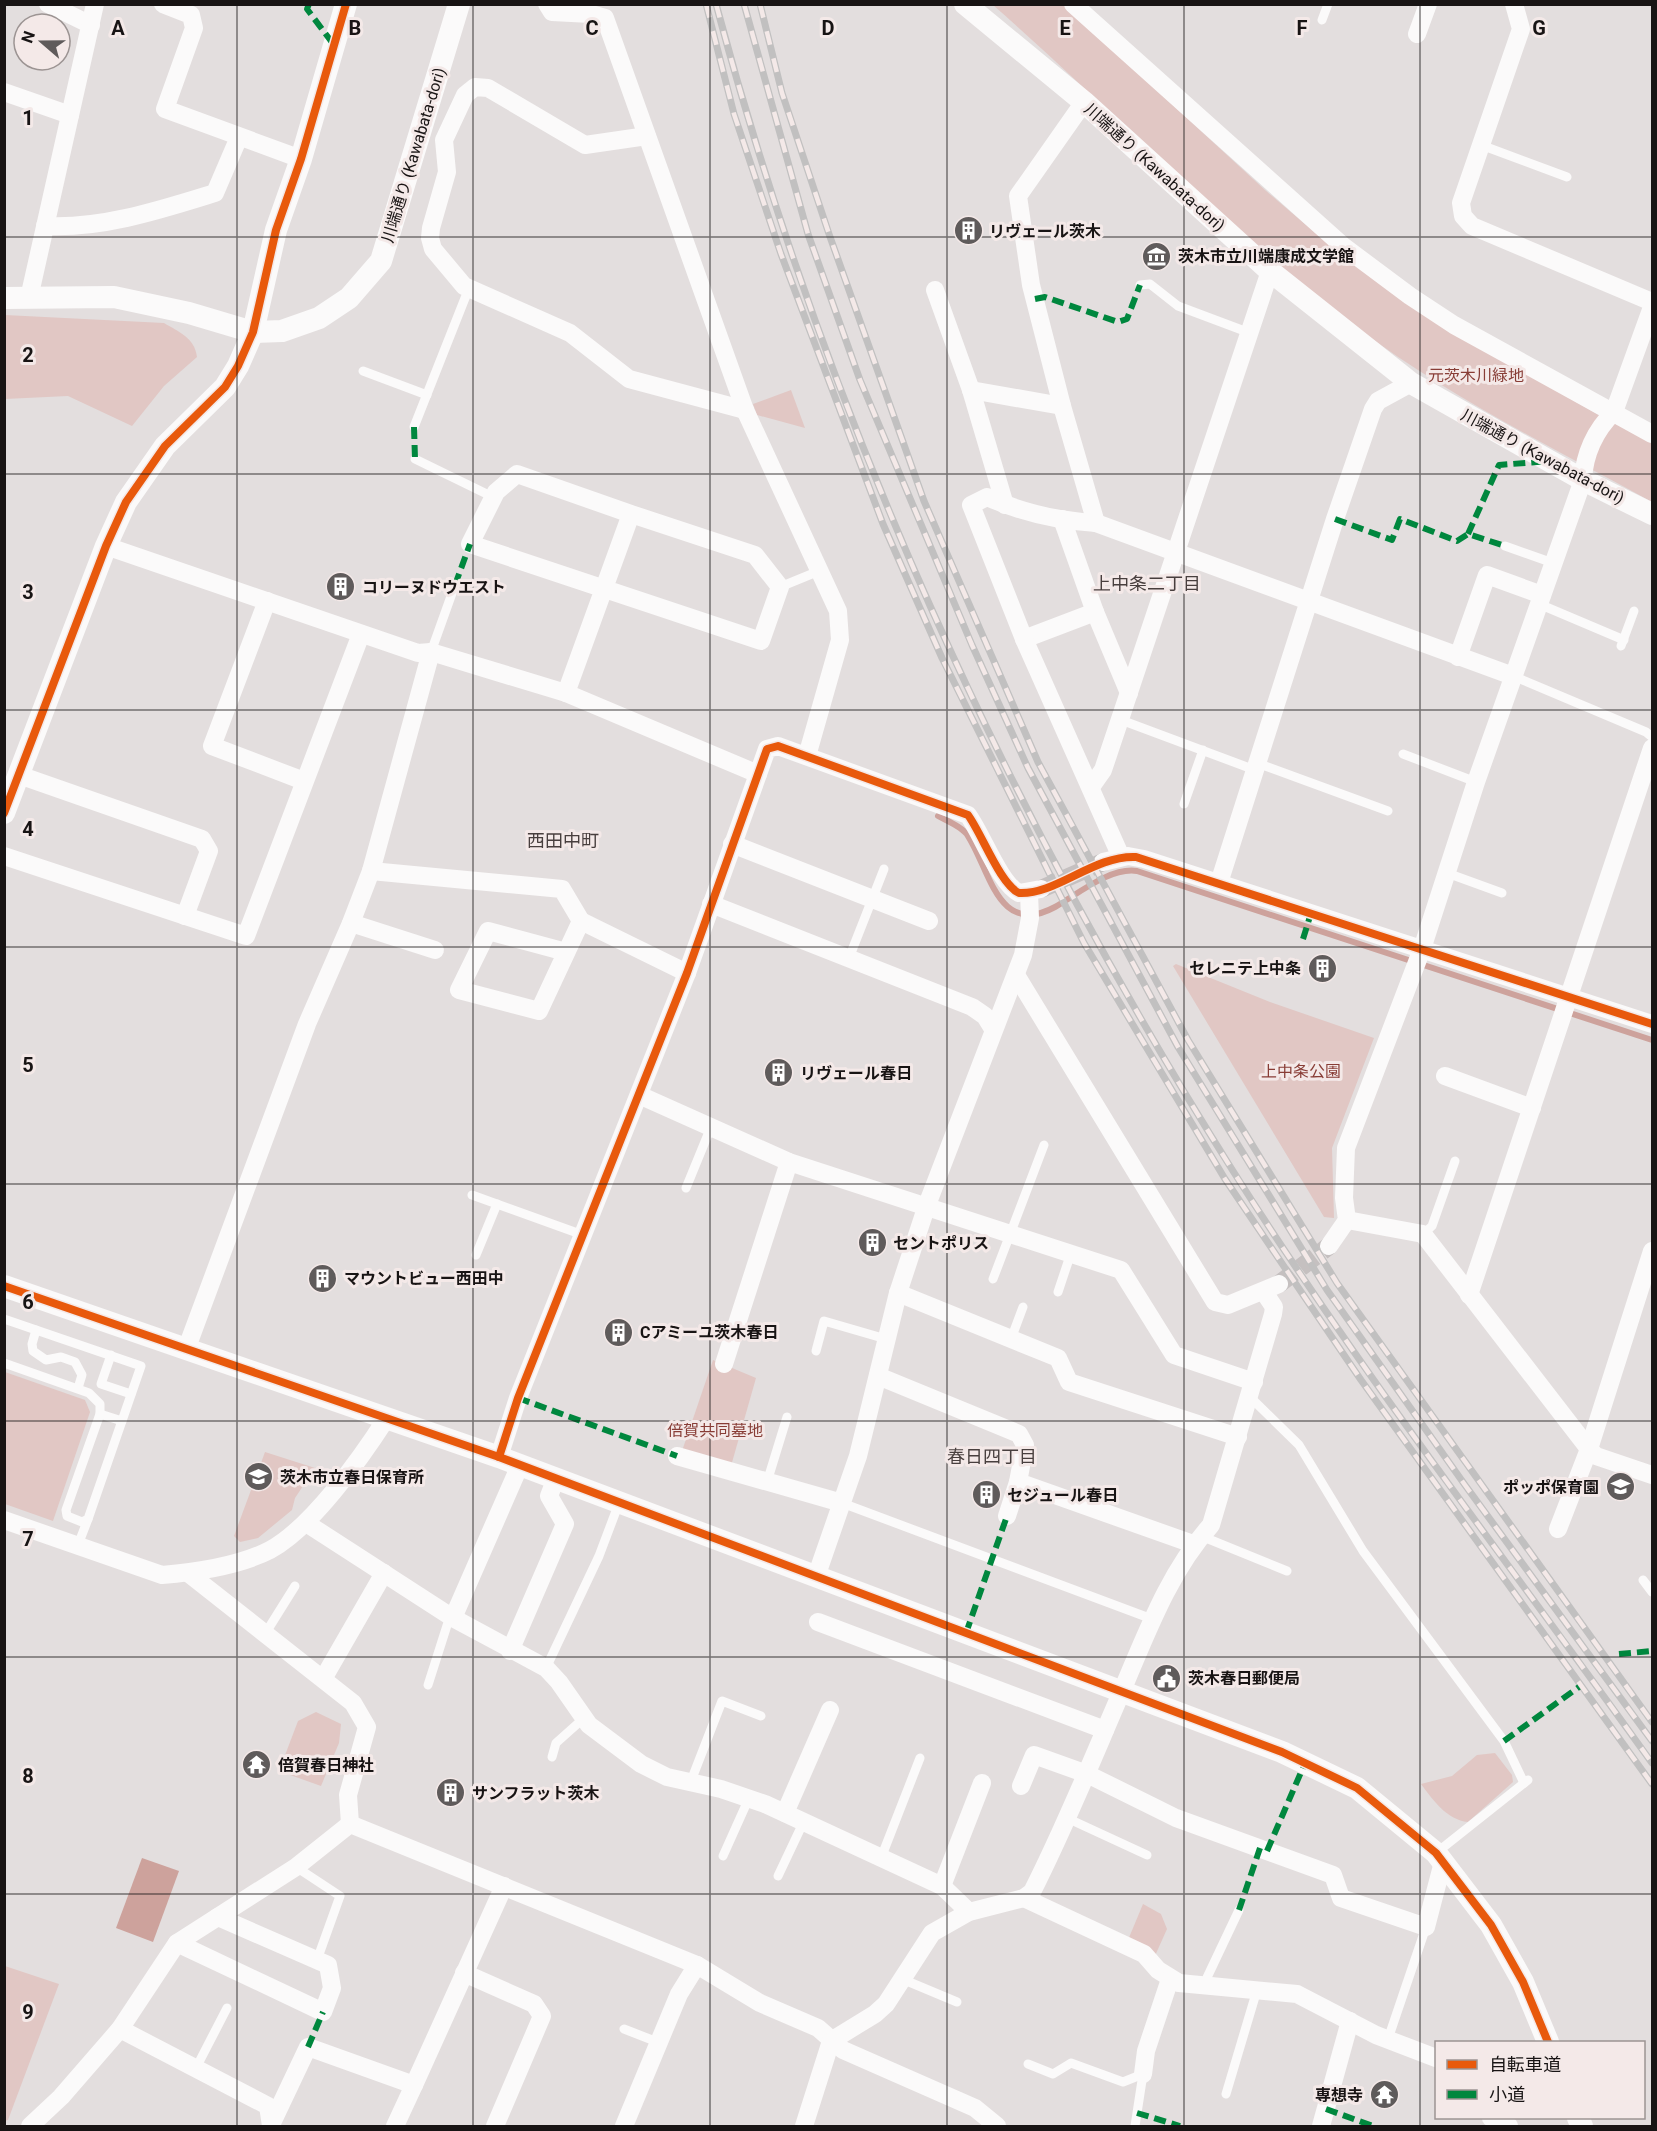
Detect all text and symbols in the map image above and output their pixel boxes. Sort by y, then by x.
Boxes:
north arrow [12,12,72,72]
text: A [111,16,125,40]
text: B [349,16,361,40]
text: C [585,16,599,40]
text: D [822,16,835,40]
text: E [1059,16,1071,40]
text: F [1297,16,1308,40]
text: G [1532,16,1546,40]
text: N [18,28,39,46]
street label: 川端通り (Kawabata-dori) [378,65,449,245]
street label: 川端通り (Kawabata-dori) [1081,99,1229,235]
text: 1 [22,106,34,130]
building icon: リヴェール茨木 [952,215,984,247]
place label: リヴェール茨木 [989,222,1101,241]
museum icon: 茨木市立川端康成文学館 [1141,240,1173,272]
place label: 茨木市立川端康成文学館 [1178,247,1354,266]
text: 2 [22,343,34,367]
park label: 元茨木川緑地 [1428,366,1524,385]
street label: 川端通り (Kawabata-dori) [1458,405,1628,508]
building icon: コリーヌドウエスト [325,571,357,603]
district label: 上中条二丁目 [1093,573,1201,594]
place label: コリーヌドウエスト [362,578,506,597]
text: 3 [22,580,34,604]
text: 4 [22,817,34,841]
district label: 西田中町 [527,830,599,851]
building icon: セレニテ上中条 [1306,952,1338,984]
place label: セレニテ上中条 [1189,959,1301,978]
text: 5 [22,1053,34,1077]
building icon: リヴェール春日 [763,1057,795,1089]
park label: 上中条公園 [1261,1062,1341,1081]
place label: リヴェール春日 [800,1064,912,1083]
building icon: セントポリス [856,1227,888,1259]
place label: セントポリス [893,1234,989,1253]
building icon: マウントビュー西田中 [307,1262,339,1294]
place label: マウントビュー西田中 [344,1269,504,1288]
text: 6 [22,1290,34,1314]
building icon: Cアミーユ茨木春日 [603,1316,635,1348]
place label: Cアミーユ茨木春日 [640,1323,778,1342]
park label: 倍賀共同墓地 [667,1421,763,1440]
district label: 春日四丁目 [947,1446,1037,1467]
school or university icon: 茨木市立春日保育所 [243,1461,275,1493]
place label: 茨木市立春日保育所 [280,1468,424,1487]
school or university icon: ポッポ保育園 [1604,1471,1636,1503]
place label: ポッポ保育園 [1503,1478,1599,1497]
building icon: セジュール春日 [970,1479,1002,1511]
place label: セジュール春日 [1007,1486,1118,1505]
text: 7 [22,1527,34,1551]
public building icon: 茨木春日郵便局 [1151,1662,1183,1694]
place label: 茨木春日郵便局 [1188,1669,1300,1688]
temple icon: 倍賀春日神社 [241,1749,273,1781]
place label: 倍賀春日神社 [278,1756,374,1775]
text: 8 [22,1764,34,1788]
building icon: サンフラット茨木 [435,1777,467,1809]
place label: サンフラット茨木 [472,1784,600,1803]
text: 9 [22,2000,34,2024]
legend [1435,2041,1645,2119]
text: 自転車道 [1489,2054,1561,2075]
temple icon: 専想寺 [1368,2079,1400,2111]
text: 小道 [1489,2084,1525,2105]
place label: 専想寺 [1315,2086,1363,2105]

